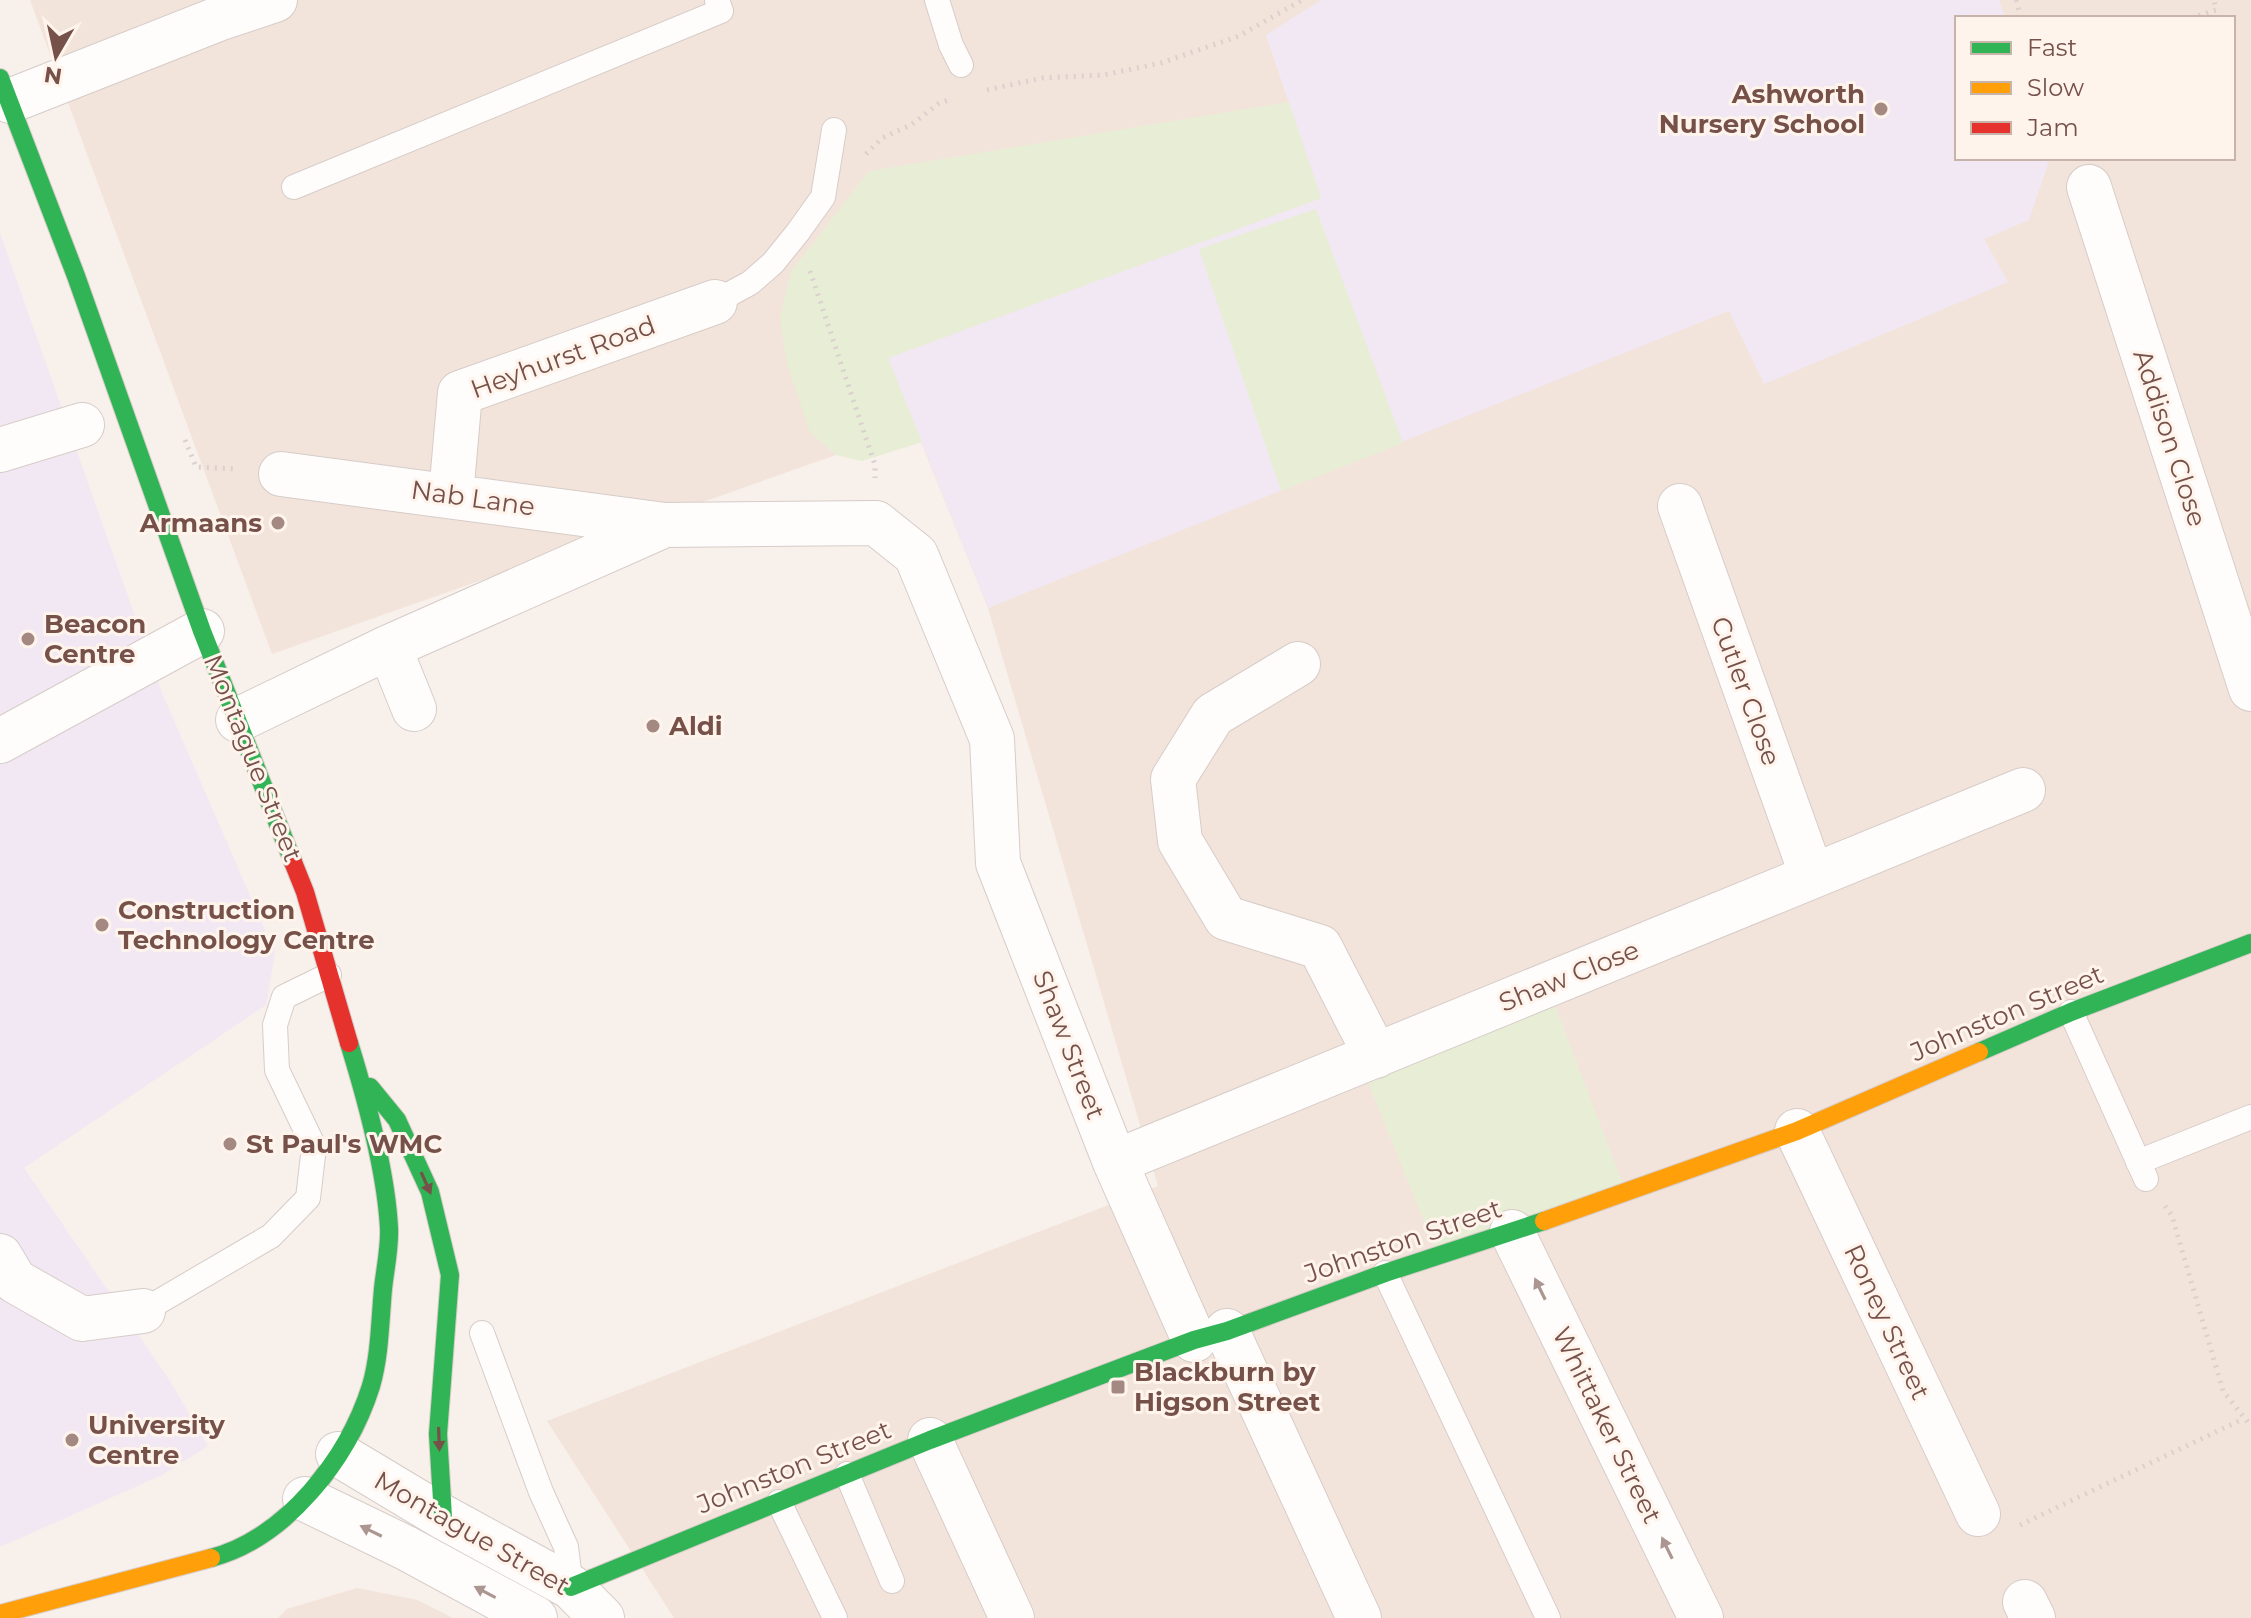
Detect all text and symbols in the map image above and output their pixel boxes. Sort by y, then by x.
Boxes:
north arrow [16,16,96,96]
legend [1955,16,2235,160]
text: Fast [2027,33,2078,62]
text: N [42,61,64,90]
text: Slow [2027,73,2084,102]
place label: Ashworth Nursery School [1659,78,1865,140]
marker: Ashworth Nursery School [1872,100,1890,118]
text: Jam [2026,113,2079,142]
street label: Heyhurst Road [466,309,660,405]
street label: Addison Close [2126,345,2214,531]
street label: Nab Lane [409,473,537,523]
place label: Armaans [139,507,262,539]
marker: Armaans [269,514,287,532]
place label: Beacon Centre [44,608,146,670]
street label: Cutler Close [1704,612,1788,770]
marker: Beacon Centre [19,630,37,648]
street label: Montague Street [197,650,309,866]
place label: Aldi [668,710,723,742]
marker: Aldi [644,717,662,735]
place label: Construction Technology Centre [118,894,375,956]
marker: Construction Technology Centre [93,916,111,934]
street label: Shaw Close [1494,933,1644,1019]
street label: Johnston Street [1905,958,2108,1068]
street label: Shaw Street [1026,966,1112,1124]
place label: St Paul's WMC [246,1128,442,1160]
marker: St Paul's WMC [221,1135,239,1153]
one-way arrow [419,1171,432,1195]
street label: Johnston Street [1299,1192,1506,1290]
street label: Roney Street [1837,1239,1937,1405]
one-way arrow [1533,1278,1547,1301]
street label: Whittaker Street [1546,1321,1668,1529]
place label: Blackburn by Higson Street [1134,1356,1320,1418]
marker: Blackburn by Higson Street [1109,1378,1127,1396]
place label: University Centre [88,1409,225,1471]
street label: Johnston Street [691,1413,896,1521]
one-way arrow [433,1427,446,1452]
marker: University Centre [63,1431,81,1449]
street label: Montague Street [369,1464,575,1602]
one-way arrow [359,1524,382,1538]
one-way arrow [1660,1536,1673,1559]
one-way arrow [474,1585,497,1598]

